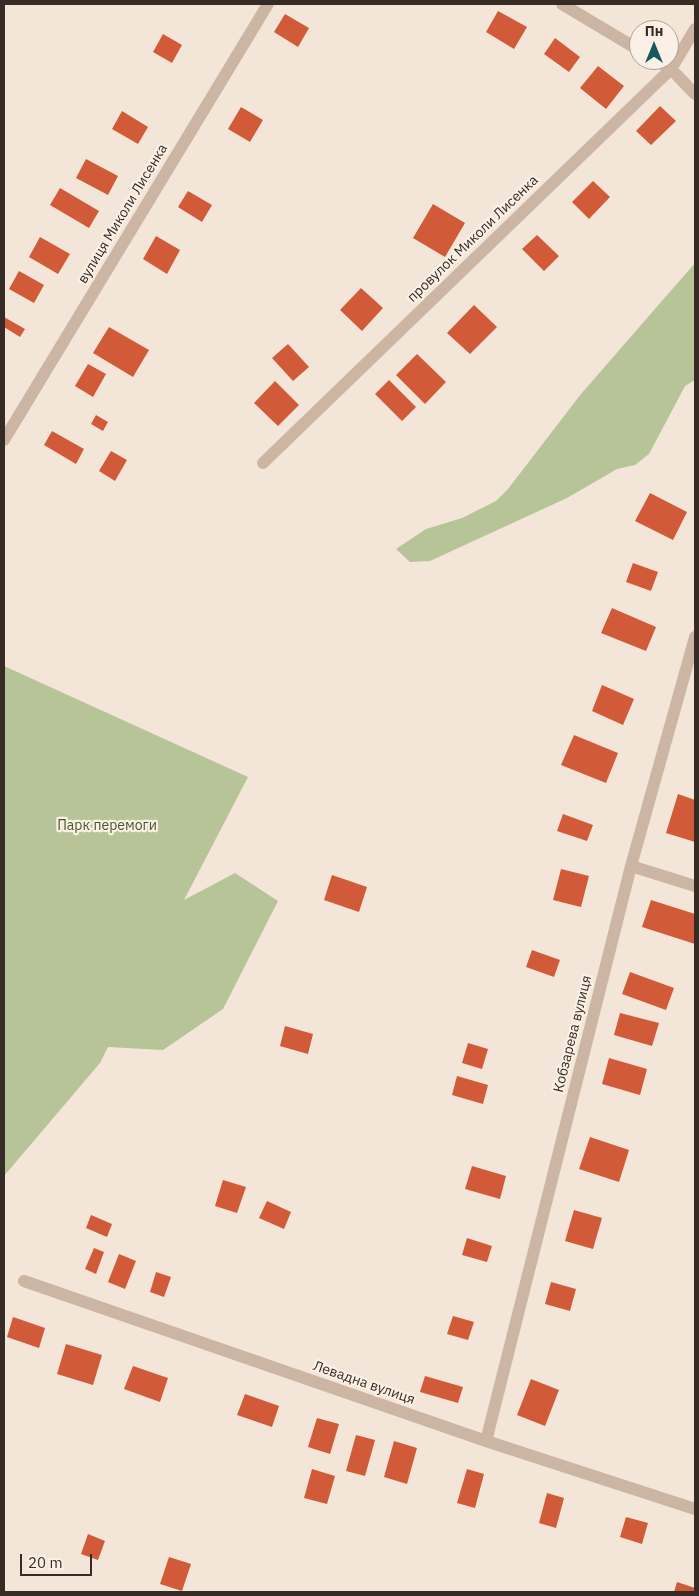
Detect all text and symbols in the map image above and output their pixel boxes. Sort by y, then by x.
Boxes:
north arrow [629,20,679,70]
text: Пн [645,22,663,40]
street label: вулиця Миколи Лисенка [75,141,171,287]
street label: провулок Миколи Лисенка [404,172,542,306]
park label: Парк перемоги [57,818,157,834]
street label: Кобзарева вулиця [550,974,596,1094]
street label: Левадна вулиця [311,1358,417,1408]
scale bar [22,1544,95,1576]
text: 20 m [28,1553,63,1572]

